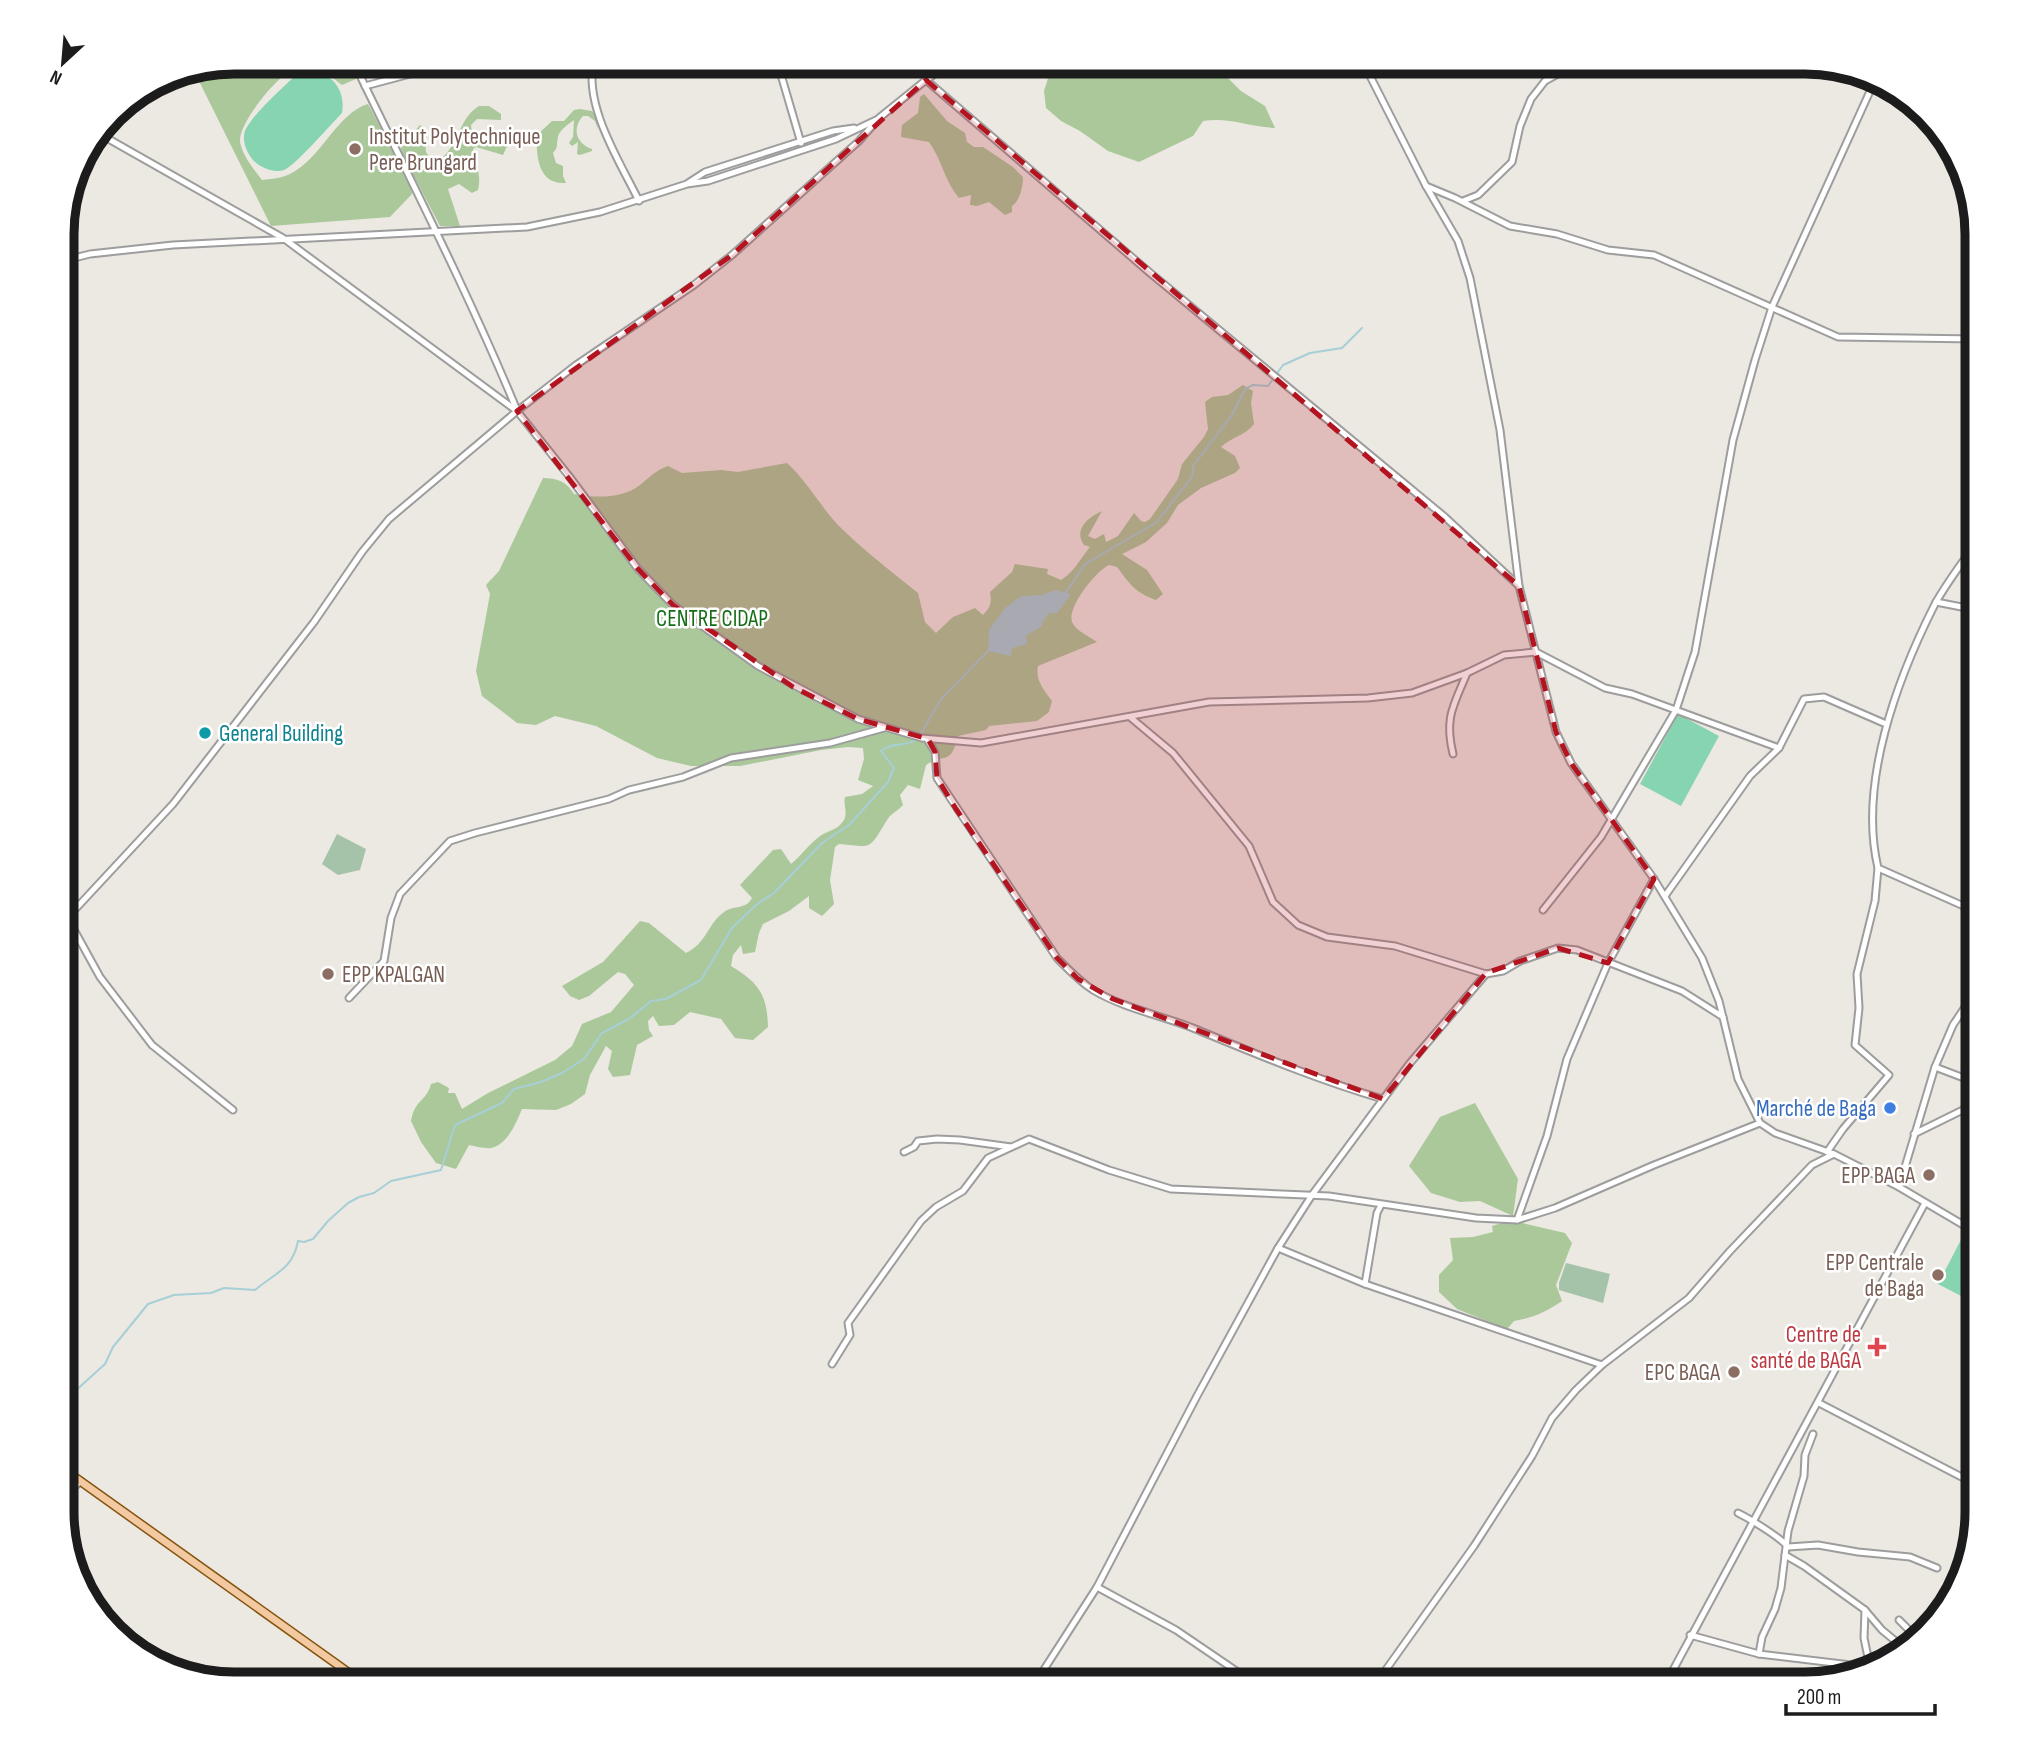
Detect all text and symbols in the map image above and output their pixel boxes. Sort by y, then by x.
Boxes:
north arrow [28,28,98,98]
text: N [47,64,66,89]
place label: Institut Polytechnique Pere Brungard [369,123,541,177]
marker: Institut Polytechnique Pere Brungard [347,141,363,157]
park label: CENTRE CIDAP [656,605,768,633]
place label: General Building [219,720,343,748]
marker: General Building [197,725,213,741]
place label: EPP KPALGAN [342,961,445,989]
marker: EPP KPALGAN [320,966,336,982]
place label: Marché de Baga [1756,1095,1876,1123]
marker: Marché de Baga [1882,1100,1898,1116]
place label: EPP BAGA [1841,1162,1915,1190]
marker: EPP BAGA [1921,1167,1937,1183]
place label: EPP Centrale de Baga [1826,1249,1924,1303]
marker: EPP Centrale de Baga [1930,1267,1946,1283]
place label: Centre de santé de BAGA [1751,1321,1861,1375]
marker: Centre de santé de BAGA [1867,1337,1887,1357]
place label: EPC BAGA [1645,1359,1720,1387]
marker: EPC BAGA [1726,1364,1742,1380]
scale bar [1786,1672,1935,1716]
text: 200 m [1797,1685,1841,1710]

